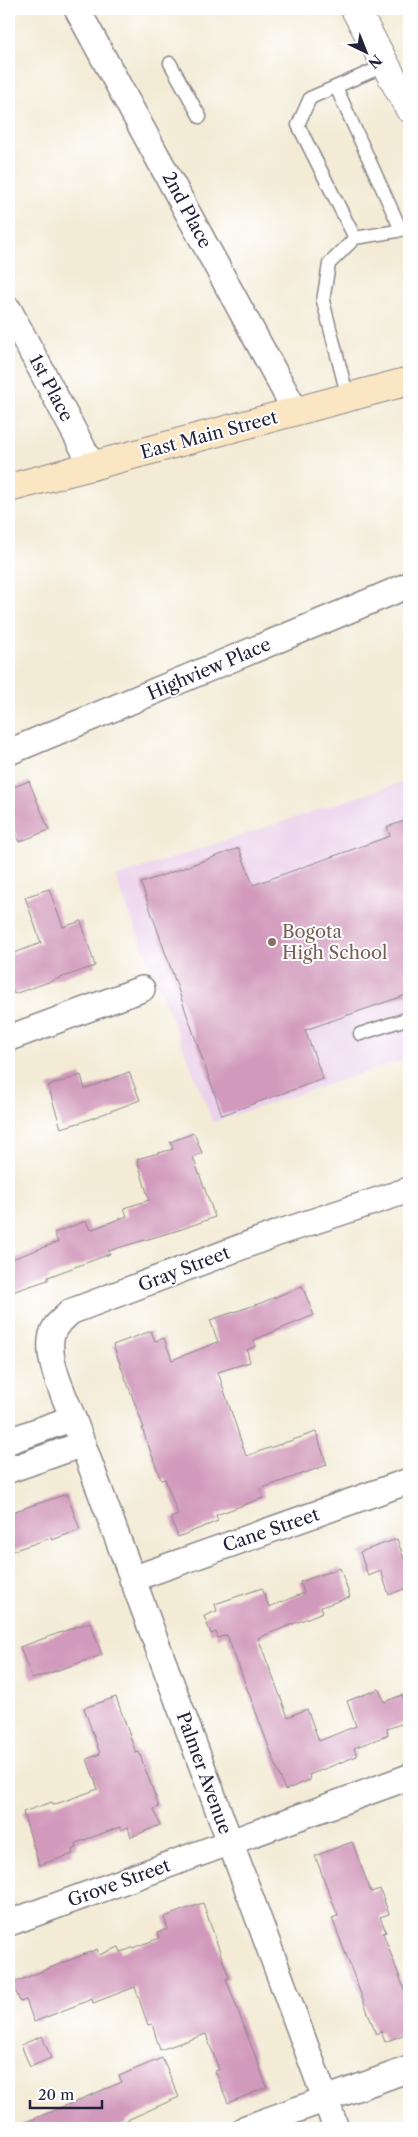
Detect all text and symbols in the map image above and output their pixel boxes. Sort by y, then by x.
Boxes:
north arrow [340,28,390,78]
text: N [364,51,385,72]
street label: 2nd Place [158,168,216,252]
street label: 1st Place [24,351,78,425]
street label: East Main Street [138,406,281,464]
street label: Highview Place [144,633,274,705]
place label: Bogota High School [282,921,387,964]
marker: Bogota High School [266,936,278,948]
street label: Gray Street [135,1241,233,1297]
street label: Cane Street [220,1503,323,1557]
street label: Palmer Avenue [172,1709,236,1837]
street label: Grove Street [65,1854,174,1912]
scale bar [30,2077,102,2109]
text: 20 m [38,2085,74,2104]

